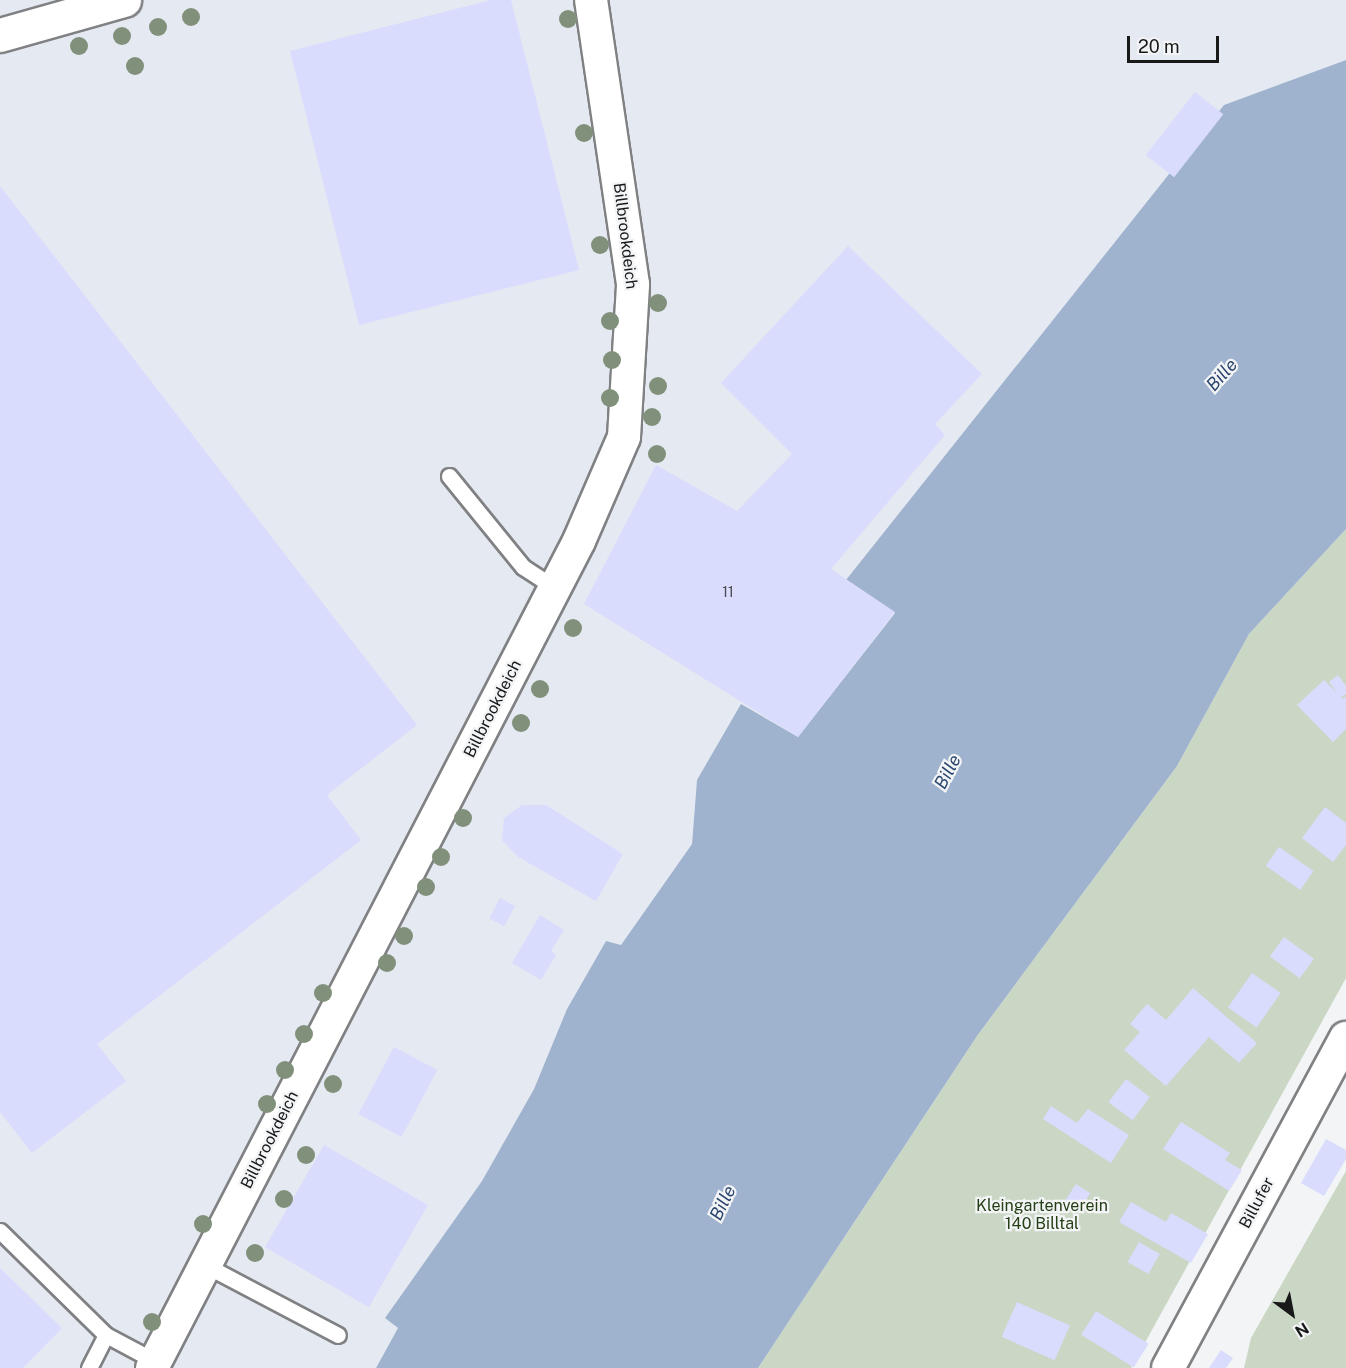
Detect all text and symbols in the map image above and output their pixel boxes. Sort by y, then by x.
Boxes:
scale bar [1130,24,1222,62]
text: 20 m [1138,36,1180,57]
street label: Billbrookdeich [609,182,641,290]
water label: Bille [1202,354,1242,396]
house number: 11 [722,584,734,600]
street label: Billbrookdeich [460,657,526,761]
water label: Bille [930,751,966,793]
street label: Billbrookdeich [237,1088,303,1192]
street label: Billufer [1236,1174,1278,1232]
water label: Bille [705,1182,741,1224]
park label: Kleingartenverein 140 Billtal [976,1196,1108,1234]
north arrow [1262,1284,1322,1344]
text: N [1291,1318,1312,1341]

